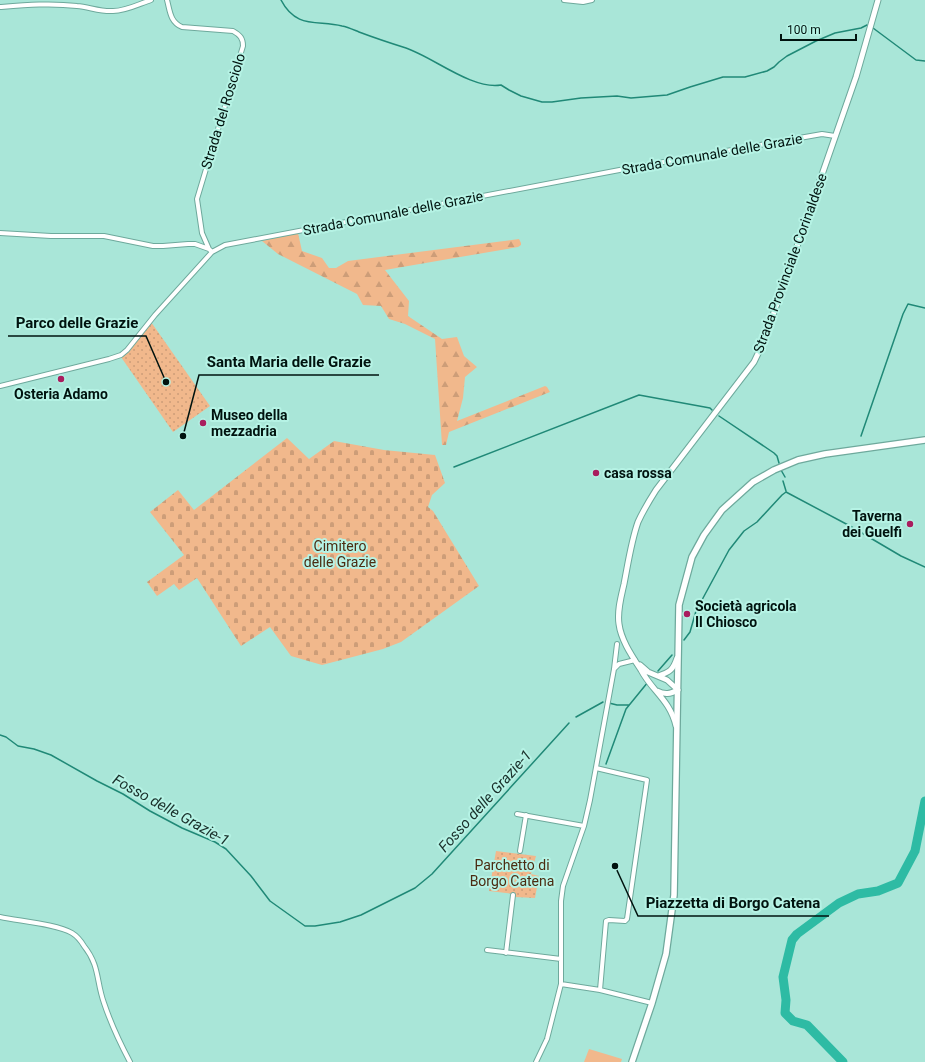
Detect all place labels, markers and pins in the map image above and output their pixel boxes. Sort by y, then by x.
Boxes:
callout: Parco delle Grazie [8,309,146,336]
callout: Santa Maria delle Grazie [199,348,379,375]
marker: Osteria Adamo [56,374,66,384]
place label: Osteria Adamo [14,386,108,402]
place label: Museo della mezzadria [211,407,288,439]
marker: Museo della mezzadria [198,418,208,428]
place label: casa rossa [604,465,672,481]
marker: casa rossa [591,468,601,478]
place label: Taverna dei Guelfi [842,508,902,540]
marker: Taverna dei Guelfi [905,519,915,529]
place label: Società agricola Il Chiosco [695,598,797,630]
marker: Società agricola Il Chiosco [682,609,692,619]
callout: Piazzetta di Borgo Catena [638,889,829,916]

